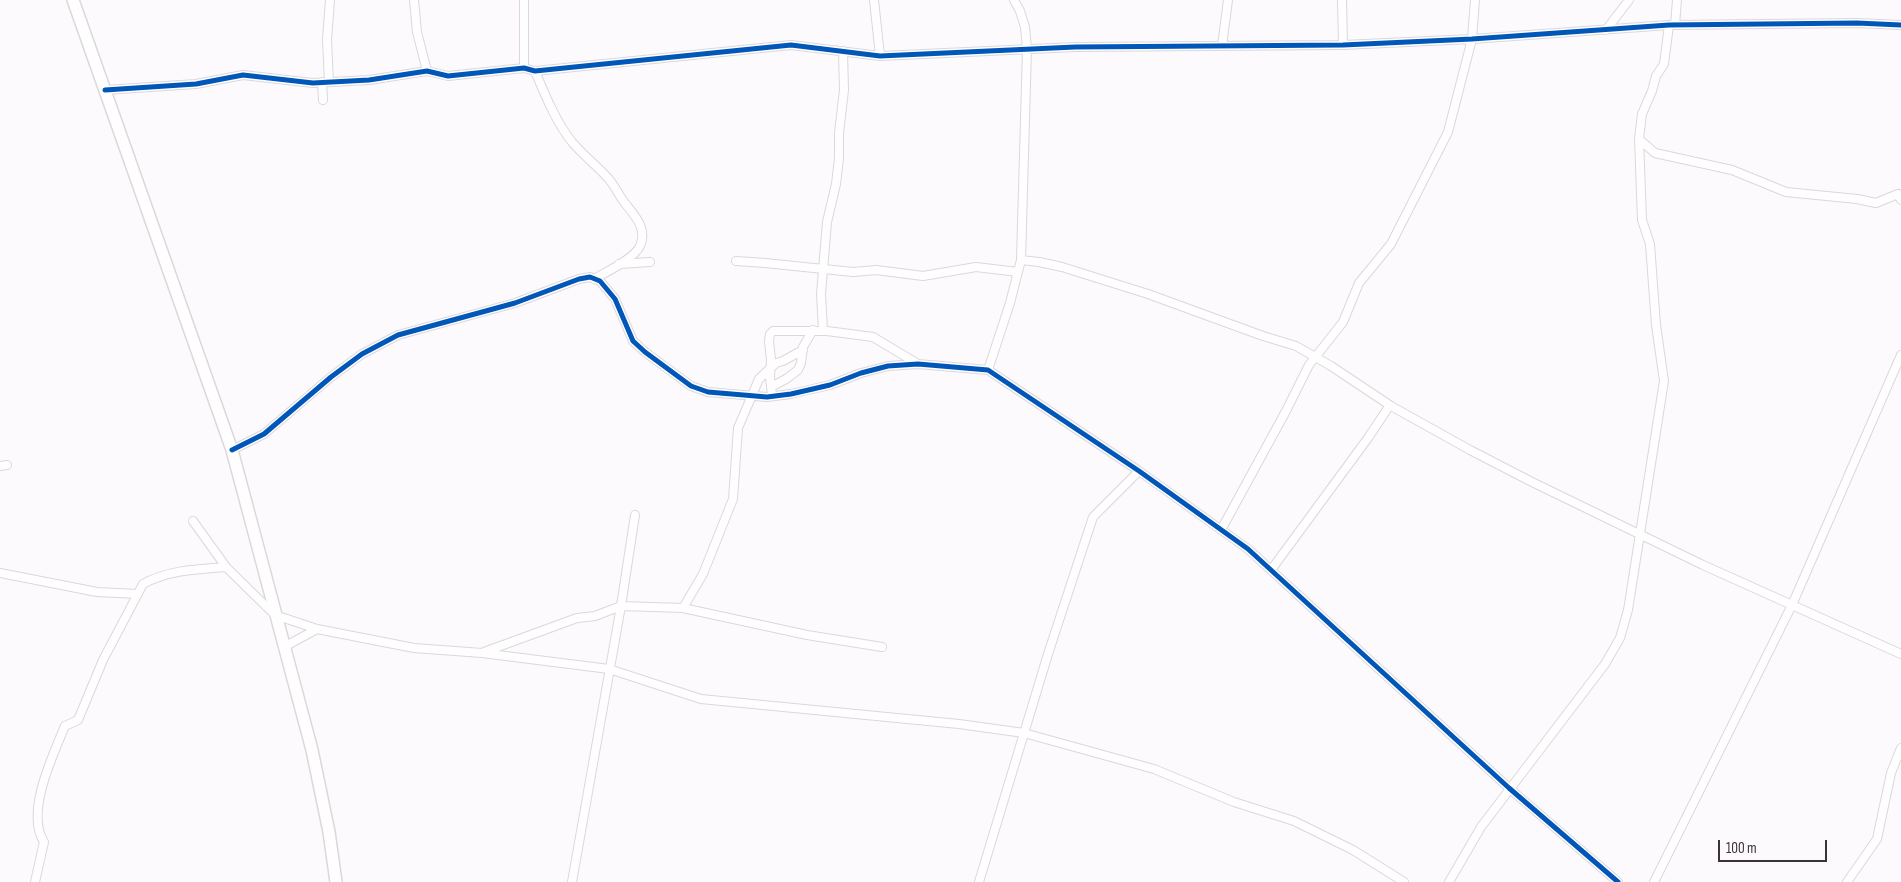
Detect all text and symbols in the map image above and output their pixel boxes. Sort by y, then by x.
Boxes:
scale bar [1721,830,1830,862]
text: 100 m [1726,839,1757,858]

